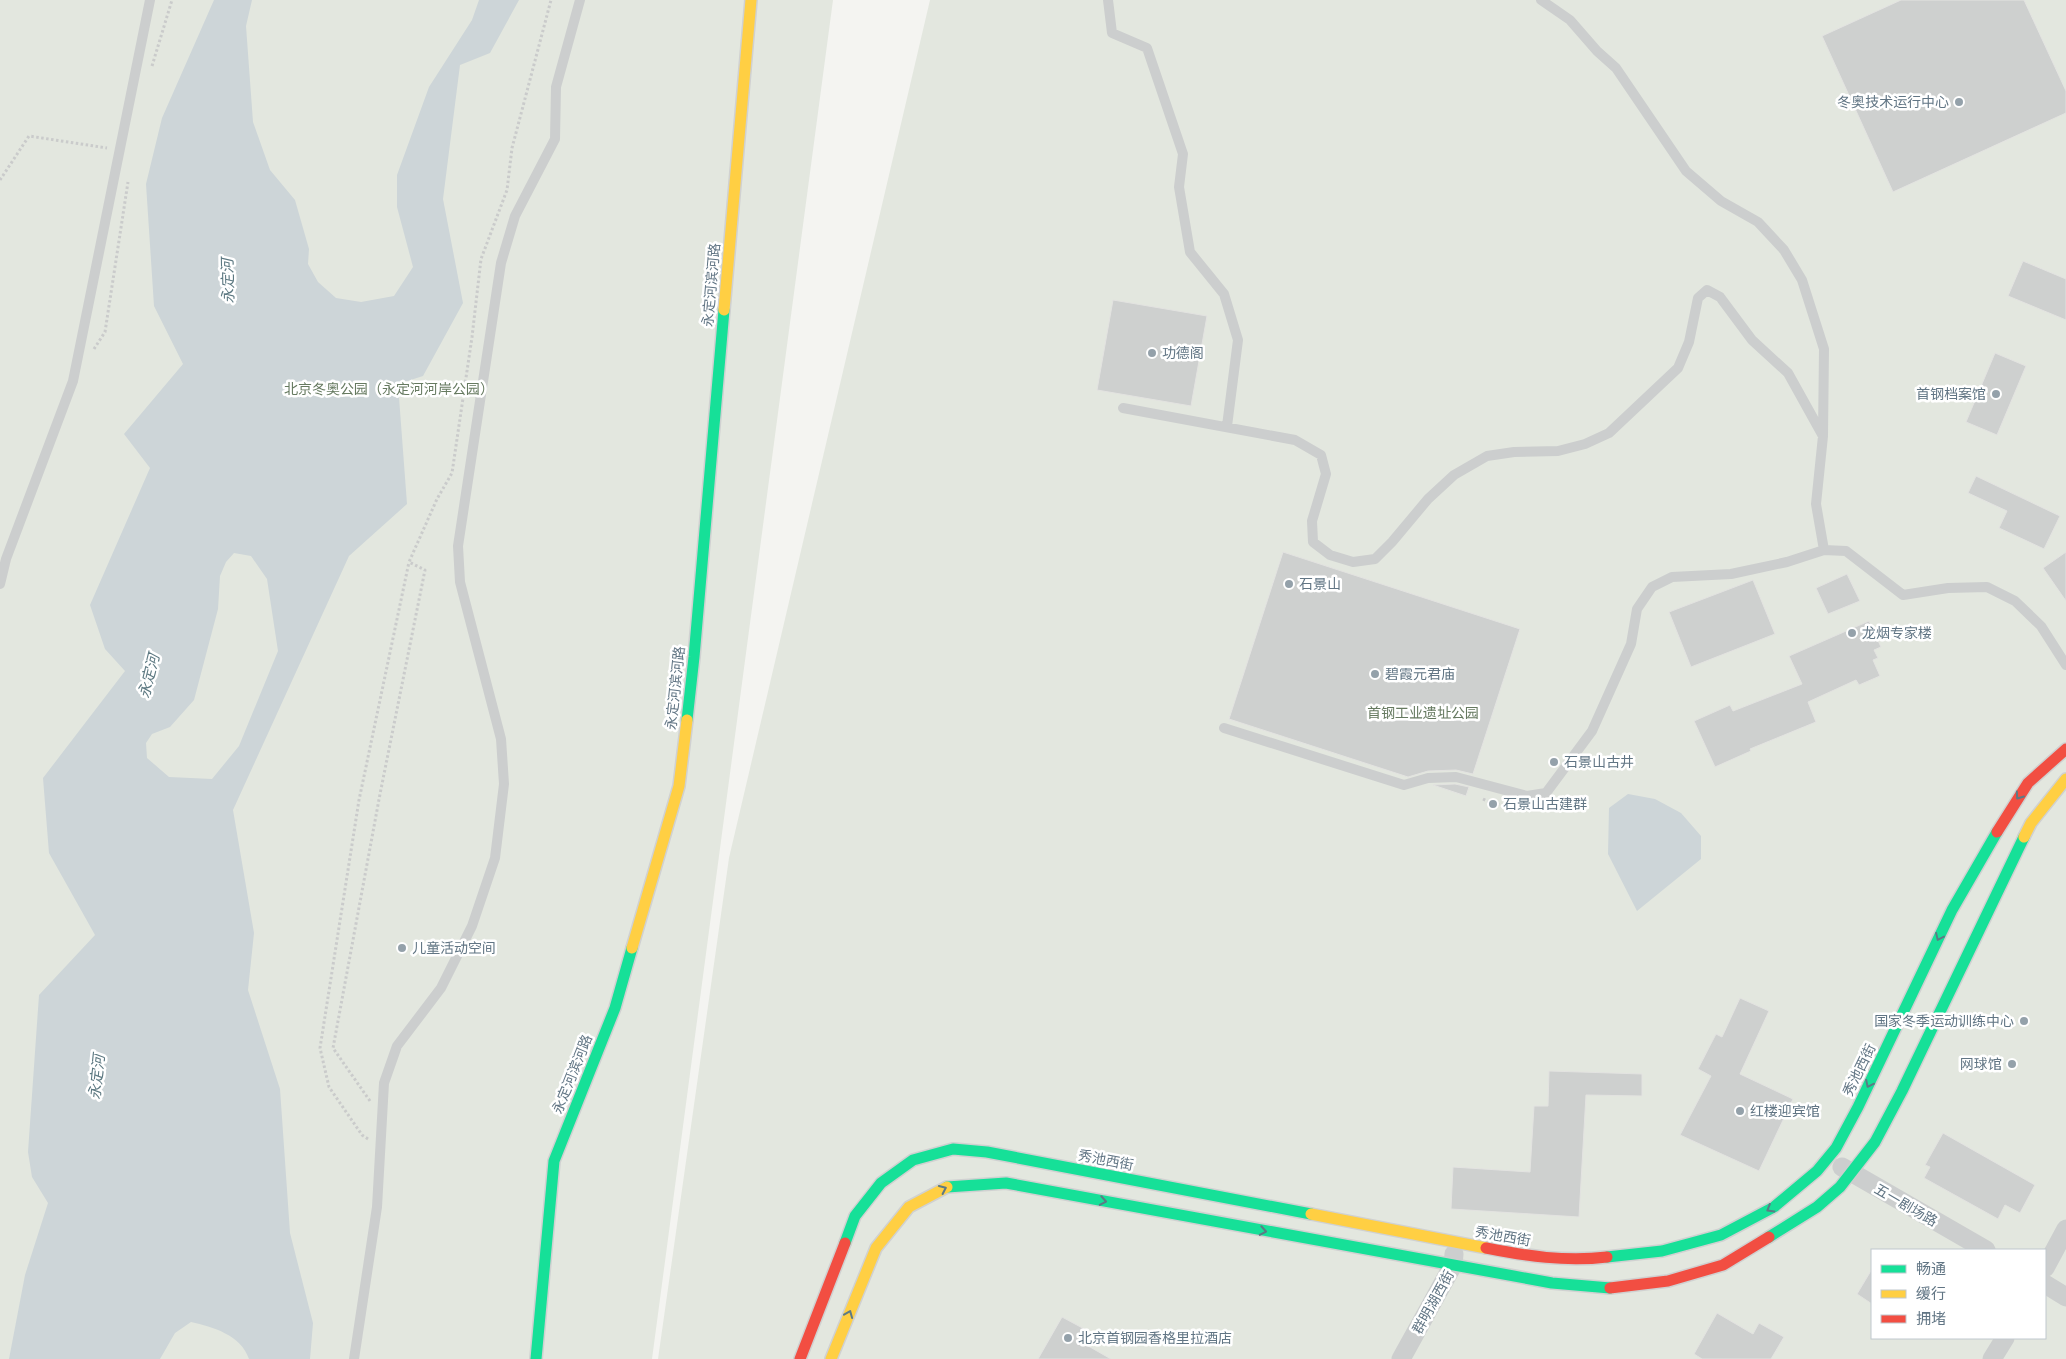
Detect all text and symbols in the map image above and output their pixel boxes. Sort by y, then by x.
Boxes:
place label: 冬奥技术运行中心 [1837,93,1949,113]
marker: 冬奥技术运行中心 [1953,96,1965,108]
street label: 永定河滨河路 [698,242,726,328]
water label: 永定河 [218,255,239,304]
place label: 功德阁 [1162,344,1204,364]
marker: 功德阁 [1146,347,1158,359]
park label: 北京冬奥公园（永定河河岸公园） [284,380,494,400]
place label: 首钢档案馆 [1916,385,1986,405]
marker: 首钢档案馆 [1990,388,2002,400]
place label: 石景山 [1299,575,1341,595]
marker: 石景山 [1283,578,1295,590]
place label: 龙烟专家楼 [1862,624,1932,644]
marker: 龙烟专家楼 [1846,627,1858,639]
street label: 永定河滨河路 [662,645,690,731]
water label: 永定河 [134,649,166,701]
place label: 碧霞元君庙 [1385,665,1455,685]
marker: 碧霞元君庙 [1369,668,1381,680]
park label: 首钢工业遗址公园 [1367,704,1479,724]
place label: 石景山古井 [1564,753,1634,773]
marker: 石景山古井 [1548,756,1560,768]
one-way arrow [2016,790,2025,800]
place label: 石景山古建群 [1503,795,1587,815]
marker: 石景山古建群 [1487,798,1499,810]
one-way arrow [1935,932,1945,941]
place label: 儿童活动空间 [412,939,496,959]
marker: 儿童活动空间 [396,942,408,954]
place label: 国家冬季运动训练中心 [1874,1012,2014,1032]
marker: 国家冬季运动训练中心 [2018,1015,2030,1027]
street label: 永定河滨河路 [548,1032,598,1117]
street label: 秀池西街 [1839,1041,1881,1100]
water label: 永定河 [85,1051,111,1101]
place label: 网球馆 [1960,1055,2002,1075]
marker: 网球馆 [2006,1058,2018,1070]
one-way arrow [1865,1078,1875,1087]
place label: 红楼迎宾馆 [1750,1102,1820,1122]
marker: 红楼迎宾馆 [1734,1105,1746,1117]
street label: 秀池西街 [1076,1146,1135,1176]
street label: 五一剧场路 [1870,1180,1941,1232]
one-way arrow [938,1185,947,1196]
one-way arrow [1099,1196,1107,1206]
one-way arrow [1766,1202,1775,1212]
street label: 秀池西街 [1474,1222,1532,1252]
one-way arrow [1258,1225,1267,1235]
legend [1871,1249,2046,1339]
text: 畅通 [1916,1259,1946,1280]
street label: 群明湖西街 [1408,1267,1460,1338]
text: 缓行 [1916,1284,1946,1305]
text: 拥堵 [1916,1309,1946,1330]
one-way arrow [843,1310,853,1319]
place label: 北京首钢园香格里拉酒店 [1078,1329,1232,1349]
marker: 北京首钢园香格里拉酒店 [1062,1332,1074,1344]

